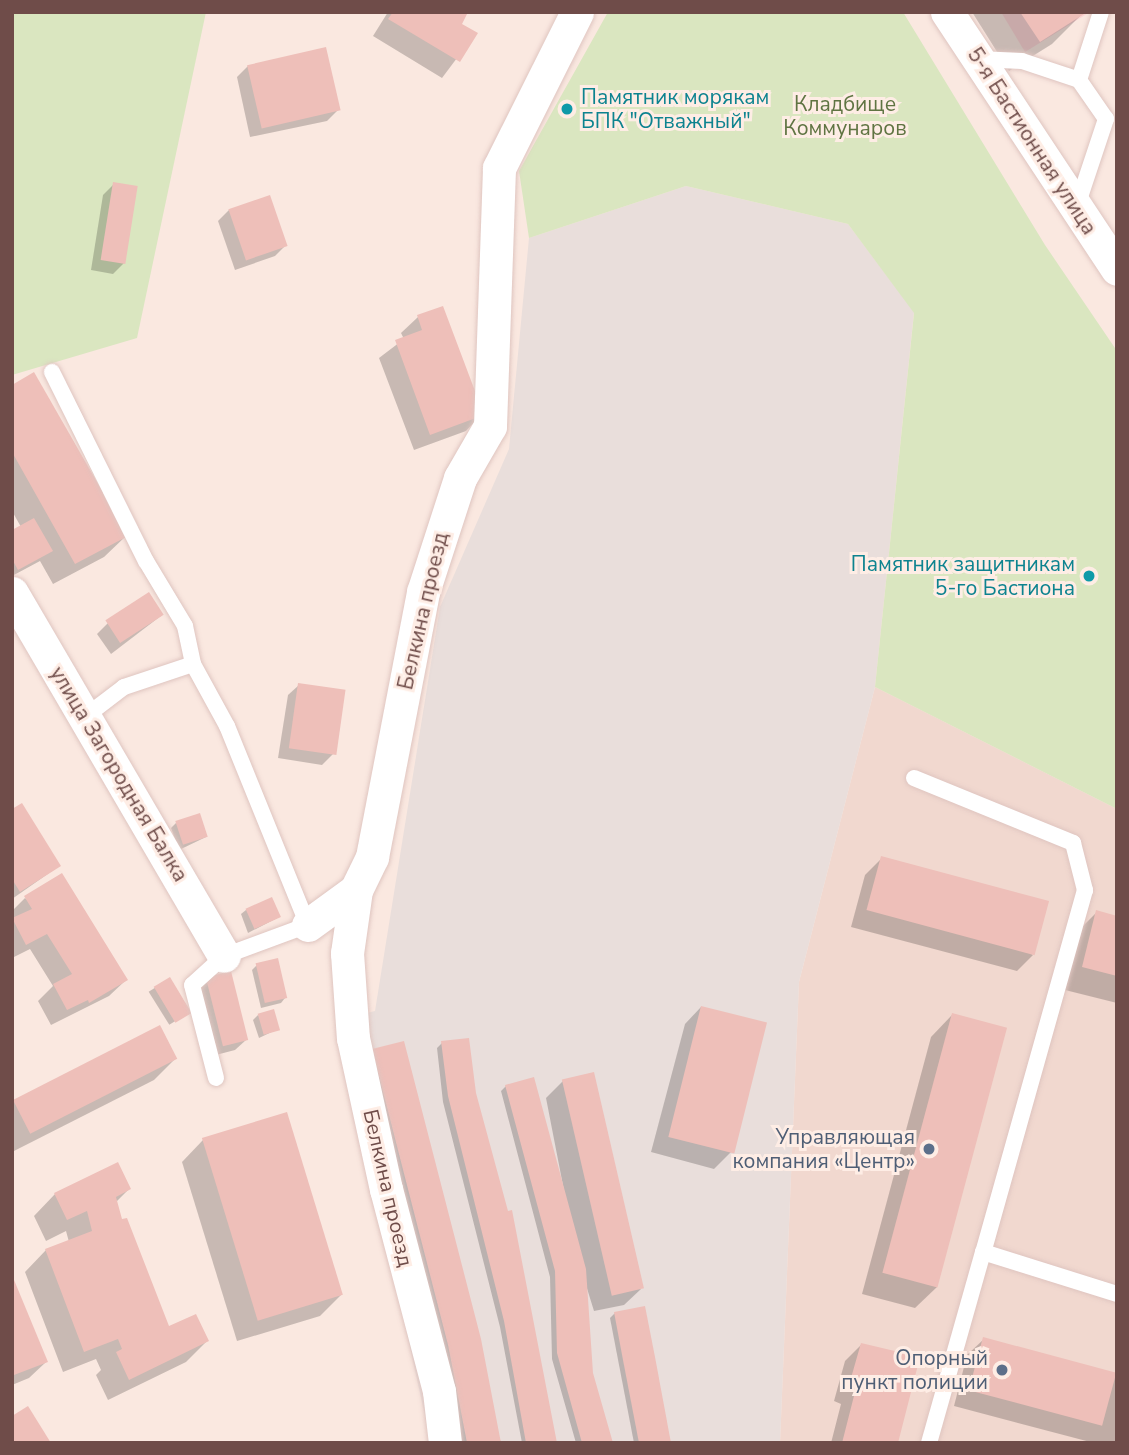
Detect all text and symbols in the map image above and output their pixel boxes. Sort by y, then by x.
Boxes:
street label: 5-я Бастионная улица [962,43,1102,239]
place label: Памятник морякам БПК "Отважный" [581,84,769,134]
park label: Кладбище Коммунаров [783,91,907,141]
marker: Памятник морякам БПК "Отважный" [559,101,575,117]
street label: Белкина проезд [393,530,453,692]
place label: Памятник защитникам 5-го Бастиона [851,551,1075,601]
marker: Памятник защитникам 5-го Бастиона [1081,568,1097,584]
street label: улица Загородная Балка [45,662,193,886]
street label: Белкина проезд [358,1107,418,1269]
place label: Управляющая компания «Центр» [733,1124,915,1174]
marker: Управляющая компания «Центр» [921,1141,937,1157]
place label: Опорный пункт полиции [841,1345,988,1395]
marker: Опорный пункт полиции [994,1362,1010,1378]

